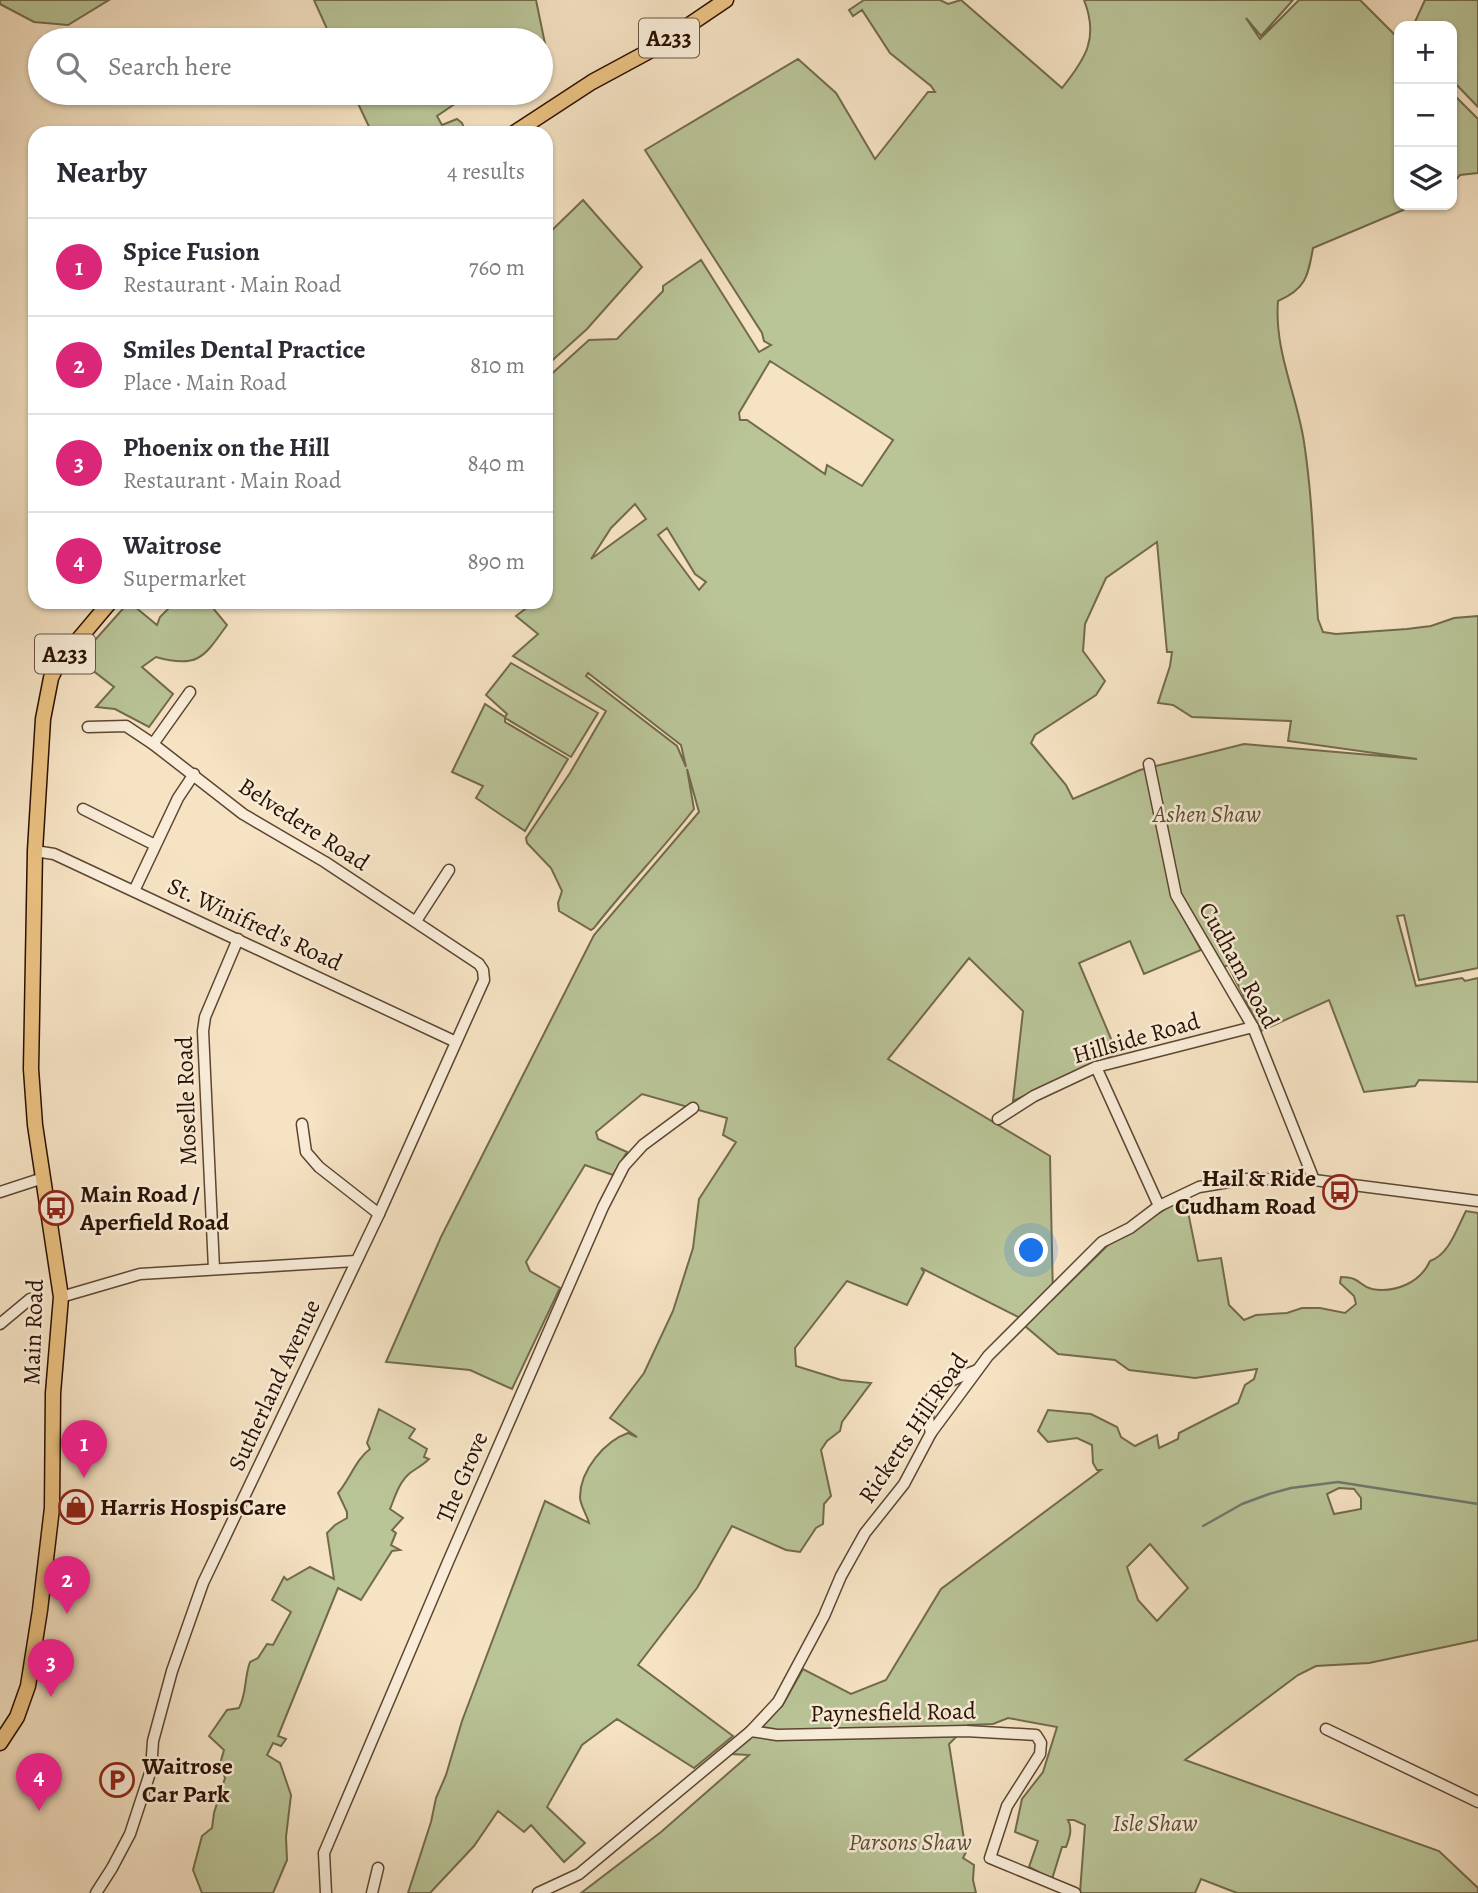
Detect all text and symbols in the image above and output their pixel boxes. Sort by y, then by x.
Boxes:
road number: A233 [639,19,699,58]
map controls [1394,21,1457,210]
button: + [1394,21,1457,84]
search box [28,28,553,105]
icon: search [52,48,90,86]
text: Search here [108,49,232,84]
button: − [1394,84,1457,147]
button: layers [1394,147,1457,210]
text: Nearby [56,152,147,192]
text: 4 results [447,156,525,187]
text: Spice Fusion [123,234,260,269]
text: 1 [75,252,83,283]
text: 760 m [469,252,525,283]
text: Restaurant · Main Road [123,269,341,300]
text: Smiles Dental Practice [123,332,365,367]
text: 2 [73,350,85,381]
text: 810 m [470,350,525,381]
text: Place · Main Road [123,367,287,398]
text: Phoenix on the Hill [123,430,330,465]
text: 3 [74,448,84,479]
text: 840 m [467,448,525,479]
text: Restaurant · Main Road [123,465,341,496]
text: Waitrose [123,528,221,563]
text: 4 [74,546,84,577]
text: 890 m [467,546,525,577]
text: Supermarket [123,563,246,594]
road number: A233 [35,634,95,674]
street label: Belvedere Road [232,770,376,878]
park label: Ashen Shaw [1151,798,1262,830]
street label: St. Winifred's Road [162,869,348,979]
street label: Cudham Road [1191,896,1287,1034]
street label: Hillside Road [1069,1005,1204,1071]
street label: Moselle Road [168,1036,204,1166]
place label: Hail & Ride Cudham Road [1175,1162,1316,1222]
bus stop icon: Hail & Ride Cudham Road [1321,1173,1359,1211]
place label: Main Road / Aperfield Road [79,1178,229,1238]
bus stop icon: Main Road / Aperfield Road [37,1189,75,1227]
your location [1014,1233,1048,1267]
street label: Main Road [15,1278,51,1385]
street label: Sutherland Avenue [220,1294,328,1476]
street label: Ricketts Hill Road [851,1346,975,1509]
pin: 1 [61,1420,107,1478]
street label: The Grove [428,1426,496,1528]
shop icon: Harris HospisCare [57,1488,95,1526]
place label: Harris HospisCare [100,1491,286,1523]
pin: 2 [44,1556,90,1614]
pin: 3 [28,1639,74,1697]
street label: Paynesfield Road [810,1695,976,1729]
place label: Waitrose Car Park [141,1750,233,1810]
pin: 4 [16,1753,62,1811]
parking icon: Waitrose Car Park [98,1761,136,1799]
park label: Isle Shaw [1113,1807,1198,1839]
park label: Parsons Shaw [848,1826,972,1858]

